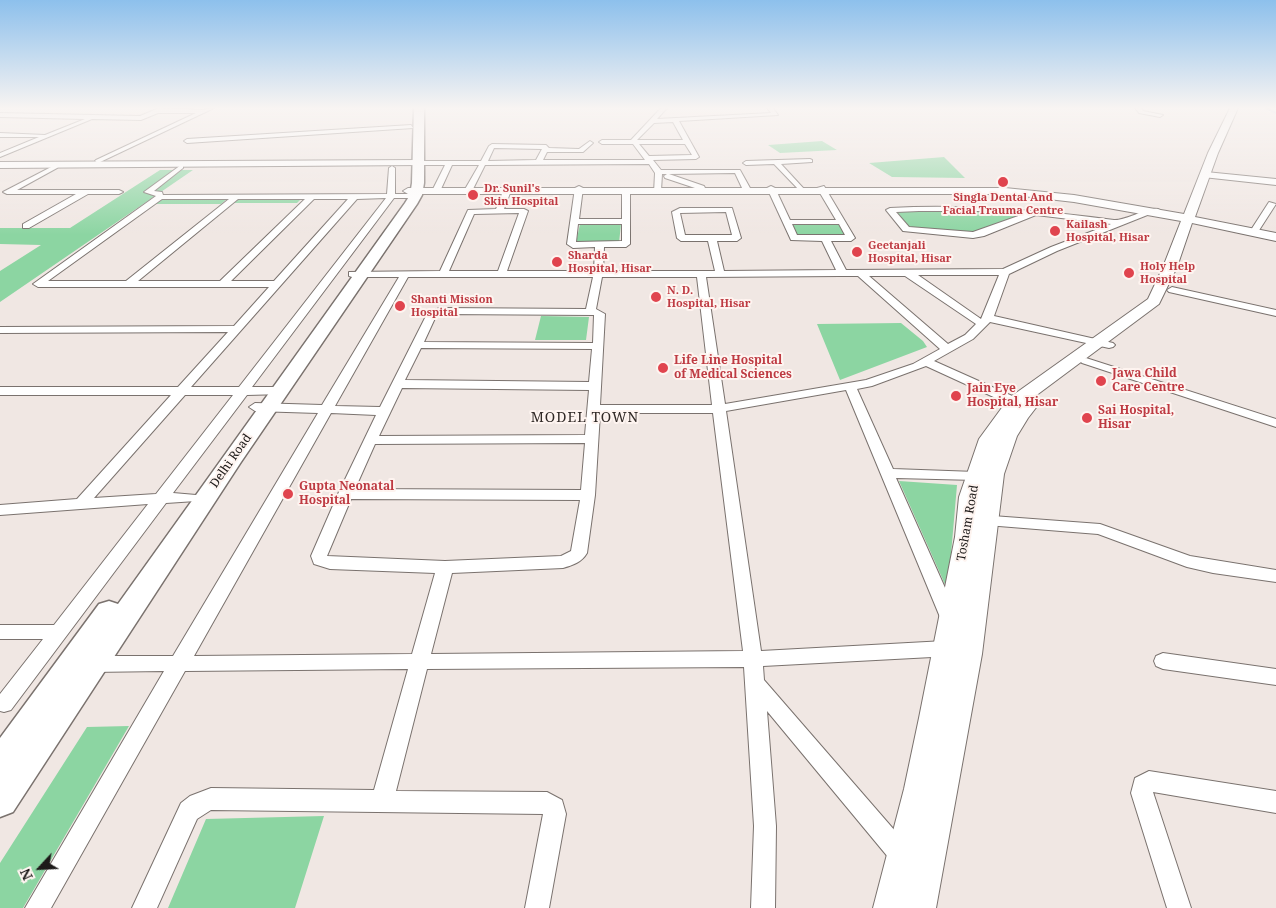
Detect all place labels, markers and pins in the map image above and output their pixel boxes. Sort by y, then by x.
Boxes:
marker: Singla Dental And Facial Trauma Centre [996,175,1010,189]
place label: Dr. Sunil's Skin Hospital [484,182,558,208]
marker: Dr. Sunil's Skin Hospital [466,188,480,202]
place label: Singla Dental And Facial Trauma Centre [943,191,1063,217]
place label: Kailash Hospital, Hisar [1066,218,1150,244]
marker: Kailash Hospital, Hisar [1048,224,1062,238]
place label: Geetanjali Hospital, Hisar [868,239,952,265]
marker: Geetanjali Hospital, Hisar [850,245,864,259]
place label: Sharda Hospital, Hisar [568,249,652,275]
marker: Sharda Hospital, Hisar [550,255,564,269]
place label: Holy Help Hospital [1140,260,1195,286]
marker: Holy Help Hospital [1122,266,1136,280]
place label: N. D. Hospital, Hisar [667,284,751,310]
marker: N. D. Hospital, Hisar [649,290,663,304]
place label: Shanti Mission Hospital [411,293,493,319]
marker: Shanti Mission Hospital [393,299,407,313]
place label: Life Line Hospital of Medical Sciences [674,354,792,382]
marker: Life Line Hospital of Medical Sciences [656,361,670,375]
place label: Jawa Child Care Centre [1112,367,1184,395]
marker: Jawa Child Care Centre [1094,374,1108,388]
place label: Jain Eye Hospital, Hisar [967,382,1058,410]
marker: Jain Eye Hospital, Hisar [949,389,963,403]
place label: Sai Hospital, Hisar [1098,404,1174,432]
marker: Sai Hospital, Hisar [1080,411,1094,425]
place label: Gupta Neonatal Hospital [299,480,394,508]
marker: Gupta Neonatal Hospital [281,487,295,501]

